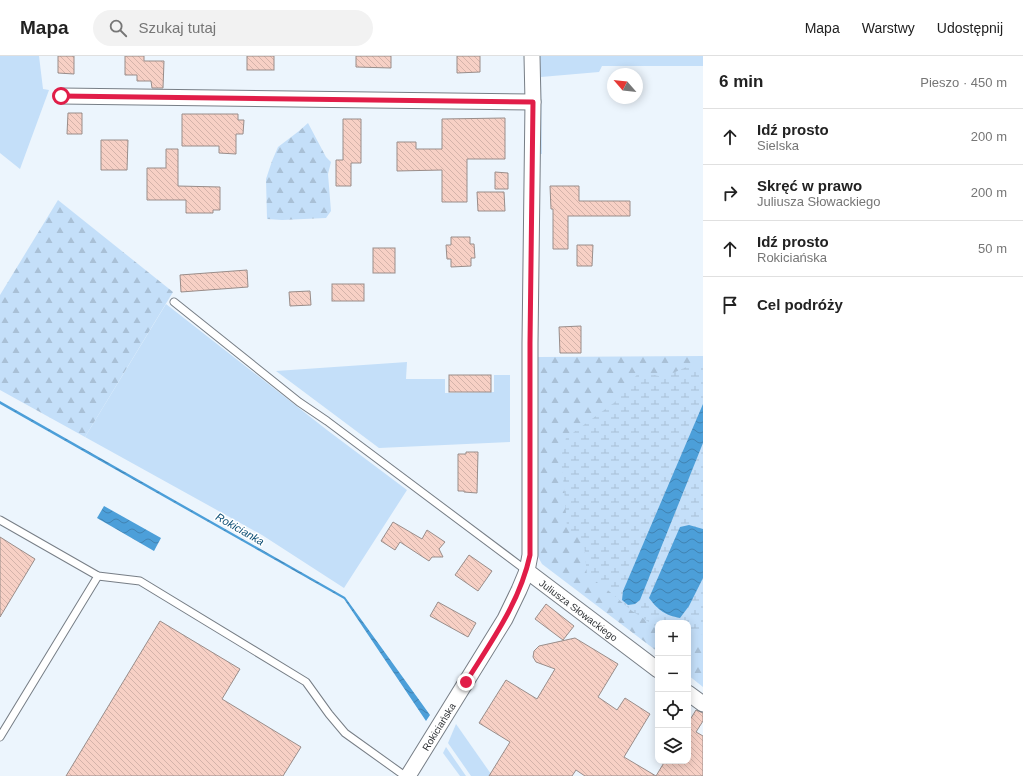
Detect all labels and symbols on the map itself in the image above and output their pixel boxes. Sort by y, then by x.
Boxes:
north arrow [607,68,643,104]
route start [52,87,70,105]
water label: Rokicianka [214,510,266,548]
street label: Juliusza Słowackiego [537,577,620,643]
route end [457,673,475,691]
street label: Rokiciańska [420,700,458,752]

